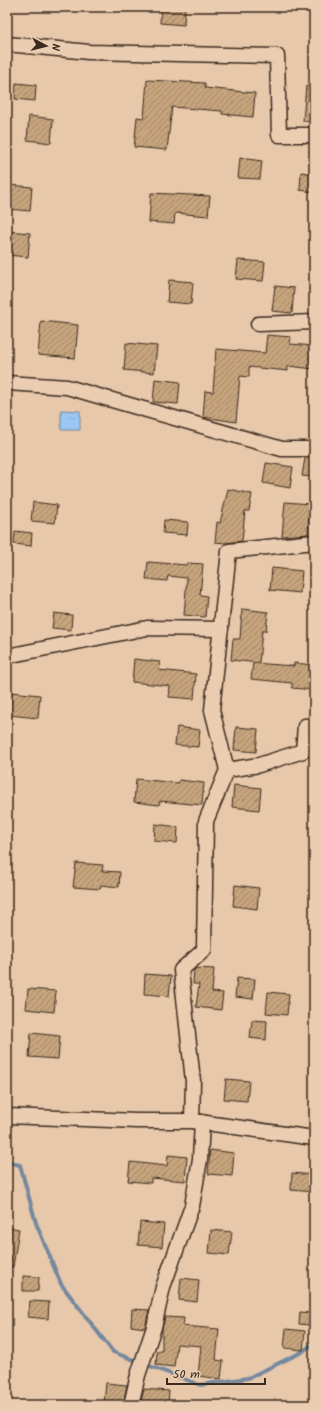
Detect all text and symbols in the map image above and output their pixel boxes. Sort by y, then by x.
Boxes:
north arrow [26,26,66,66]
text: N [46,43,64,52]
scale bar [167,1360,265,1386]
text: 50 m [173,1365,200,1384]

